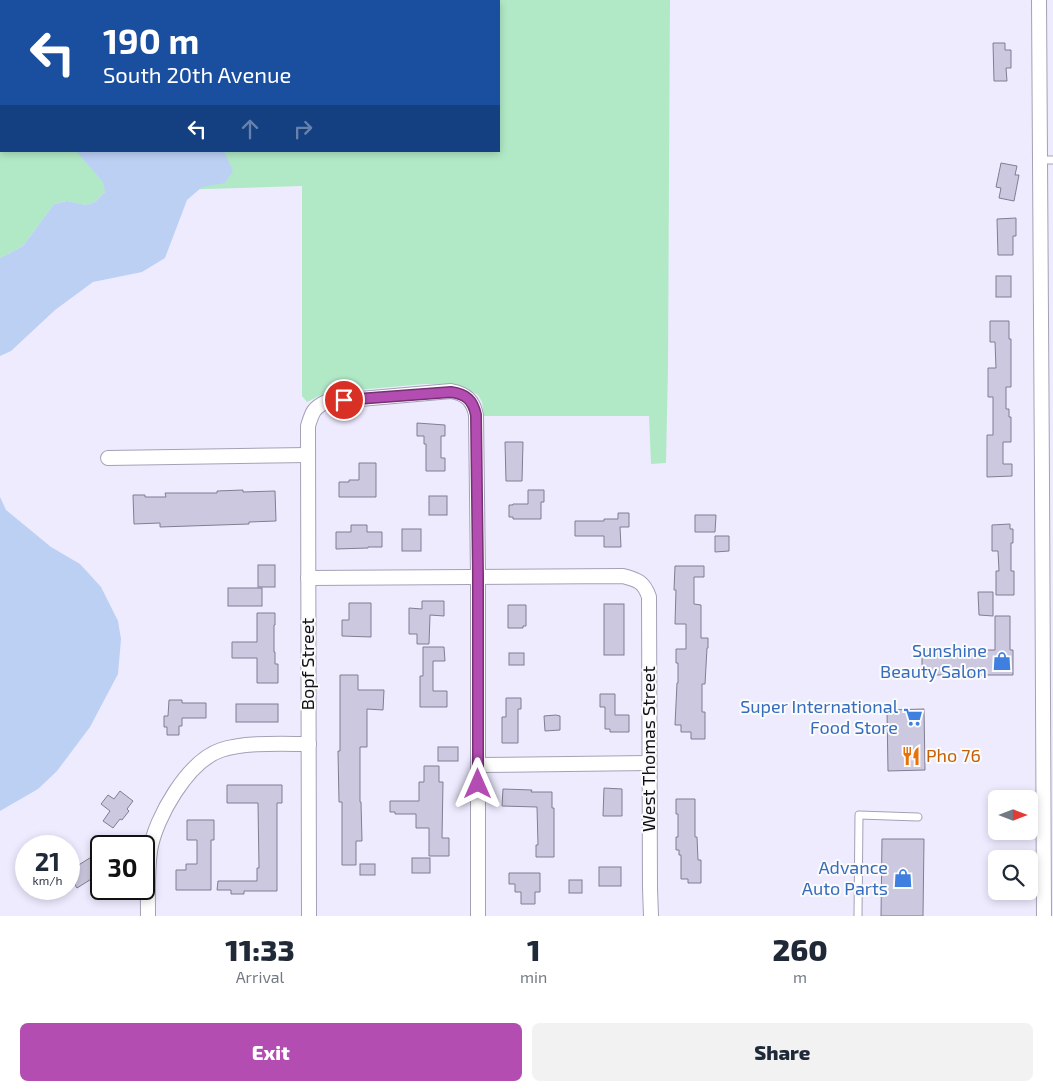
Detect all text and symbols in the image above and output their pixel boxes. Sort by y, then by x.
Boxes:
text: 190 m [103,19,199,61]
icon: left [20,20,85,85]
text: South 20th Avenue [103,61,291,87]
icon: left [183,115,211,143]
icon: ahead [236,115,264,143]
icon: right [289,115,317,143]
pin [323,379,365,421]
icon: arrive [330,386,358,414]
street label: Bopf Street [296,618,318,710]
place label: Sunshine Beauty Salon [880,639,987,682]
shop icon: Sunshine Beauty Salon [991,650,1013,672]
street label: West Thomas Street [637,666,659,832]
place label: Super International Food Store [740,695,899,738]
supermarket icon: Super International Food Store [902,706,924,728]
place label: Pho 76 [926,744,981,766]
restaurant icon: Pho 76 [900,745,922,767]
position arrow [451,757,503,809]
north arrow [988,790,1038,840]
map controls [988,790,1038,900]
speed limit sign: 30 [90,835,155,900]
text: 21 [35,846,60,876]
button: search [988,850,1038,900]
place label: Advance Auto Parts [802,856,888,899]
shop icon: Advance Auto Parts [892,867,914,889]
text: km/h [33,873,62,887]
text: 11:33 [225,931,295,967]
text: 1 [527,931,540,967]
text: 260 [773,931,828,967]
text: Arrival [236,967,284,986]
text: min [520,967,547,986]
text: m [793,967,807,986]
button: Exit [20,1023,522,1081]
button: Share [532,1023,1033,1081]

